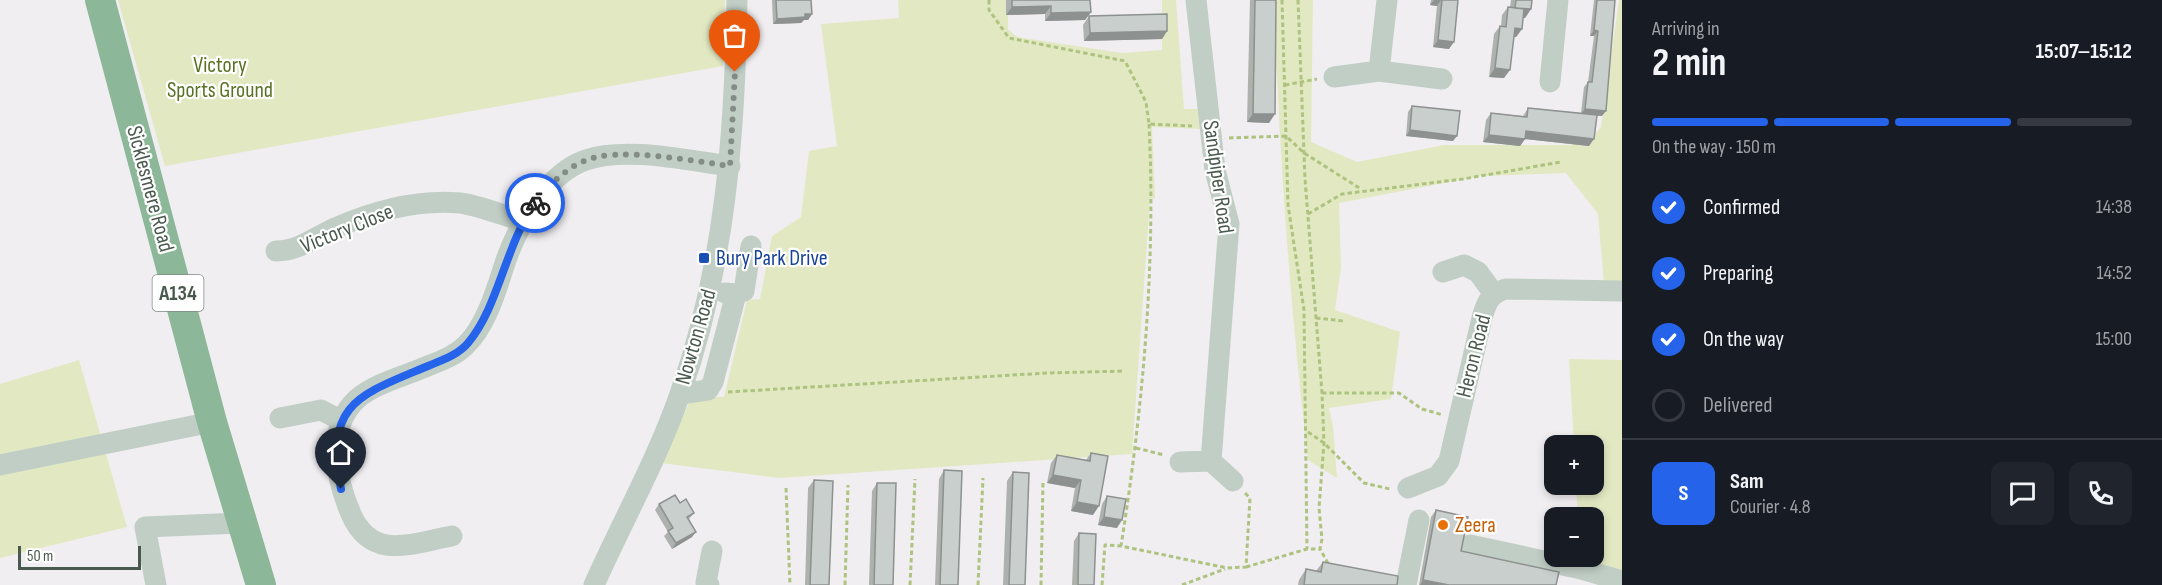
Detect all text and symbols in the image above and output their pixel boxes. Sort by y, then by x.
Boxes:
pin [709,10,760,72]
text: Arriving in [1652,17,1720,41]
icon: bag [718,19,751,52]
text: 15:07–15:12 [2035,38,2132,65]
text: 2 min [1652,40,1726,87]
park label: Victory Sports Ground [167,52,273,104]
street label: Sandpiper Road [1197,119,1239,235]
street label: Sicklesmere Road [120,123,180,255]
text: On the way · 150 m [1652,135,1776,159]
courier [505,173,565,233]
icon: bike [519,187,552,220]
icon: check [1652,191,1685,224]
text: Confirmed [1703,194,1780,221]
text: 14:38 [2096,195,2132,219]
street label: Victory Close [297,198,397,260]
place label: Bury Park Drive [716,245,828,272]
marker: Bury Park Drive [697,251,711,265]
icon: check [1652,257,1685,290]
text: Preparing [1703,260,1773,287]
text: 14:52 [2097,261,2132,285]
road number: A134 [152,275,204,311]
street label: Nowton Road [670,286,722,388]
street label: Heron Road [1451,312,1497,400]
icon: check [1652,323,1685,356]
text: On the way [1703,326,1784,353]
text: 15:00 [2095,327,2132,351]
text: Delivered [1703,392,1772,419]
pin [315,427,366,489]
map controls [1544,435,1604,567]
button: + [1544,435,1604,495]
icon: home [324,436,357,469]
button: chat [1991,462,2054,525]
button: phone [2069,462,2132,525]
text: Sam [1730,468,1764,495]
text: S [1679,480,1688,507]
text: Courier · 4.8 [1730,495,1811,519]
button: − [1544,507,1604,567]
place label: Zeera [1455,512,1496,539]
marker: Zeera [1436,518,1450,532]
scale bar [18,543,141,570]
text: 50 m [27,547,53,566]

